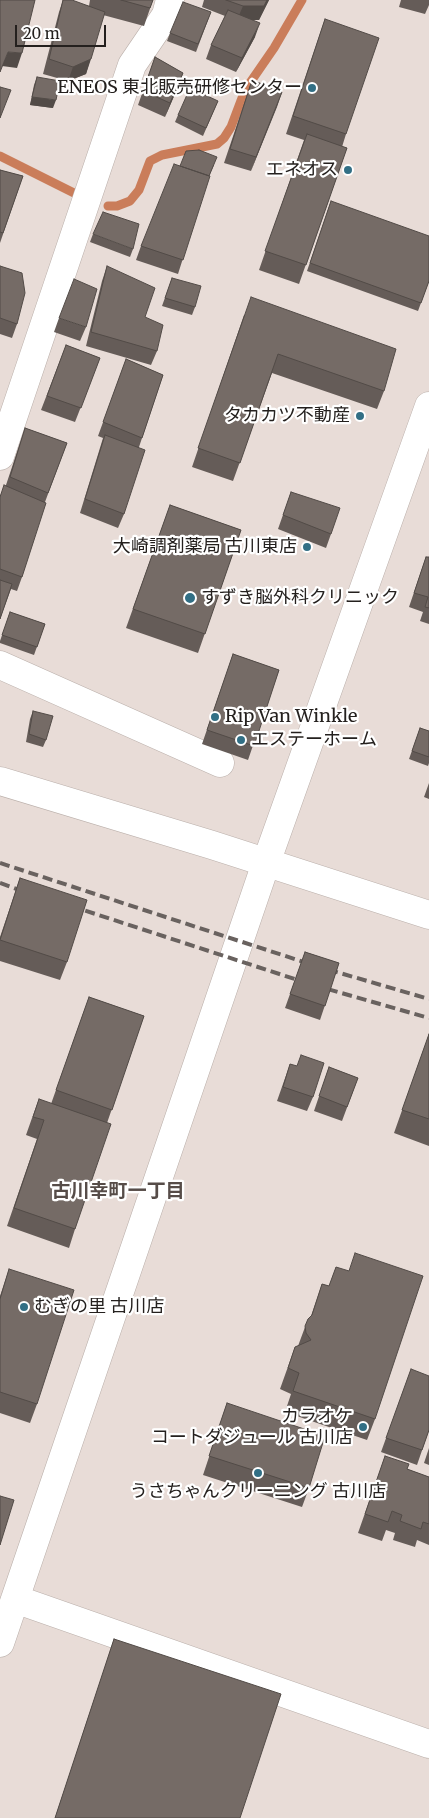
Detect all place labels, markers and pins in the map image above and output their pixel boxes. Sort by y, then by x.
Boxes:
place label: ENEOS 東北販売研修センター [57,77,302,99]
marker: ENEOS 東北販売研修センター [306,82,318,94]
place label: エネオス [266,159,338,181]
marker: エネオス [342,164,354,176]
place label: タカカツ不動産 [224,405,350,427]
marker: タカカツ不動産 [354,410,366,422]
place label: 大崎調剤薬局 古川東店 [113,536,297,558]
marker: 大崎調剤薬局 古川東店 [301,541,313,553]
place label: すずき脳外科クリニック [201,587,399,609]
marker: すずき脳外科クリニック [183,591,197,605]
place label: Rip Van Winkle [225,706,357,728]
marker: Rip Van Winkle [209,711,221,723]
place label: エステーホーム [251,729,377,751]
marker: エステーホーム [235,734,247,746]
place label: むぎの里 古川店 [34,1296,164,1318]
marker: むぎの里 古川店 [18,1301,30,1313]
place label: カラオケ コートダジュール 古川店 [151,1406,353,1448]
marker: カラオケ コートダジュール 古川店 [357,1421,369,1433]
marker: うさちゃんクリーニング 古川店 [252,1467,264,1479]
place label: うさちゃんクリーニング 古川店 [130,1481,386,1503]

